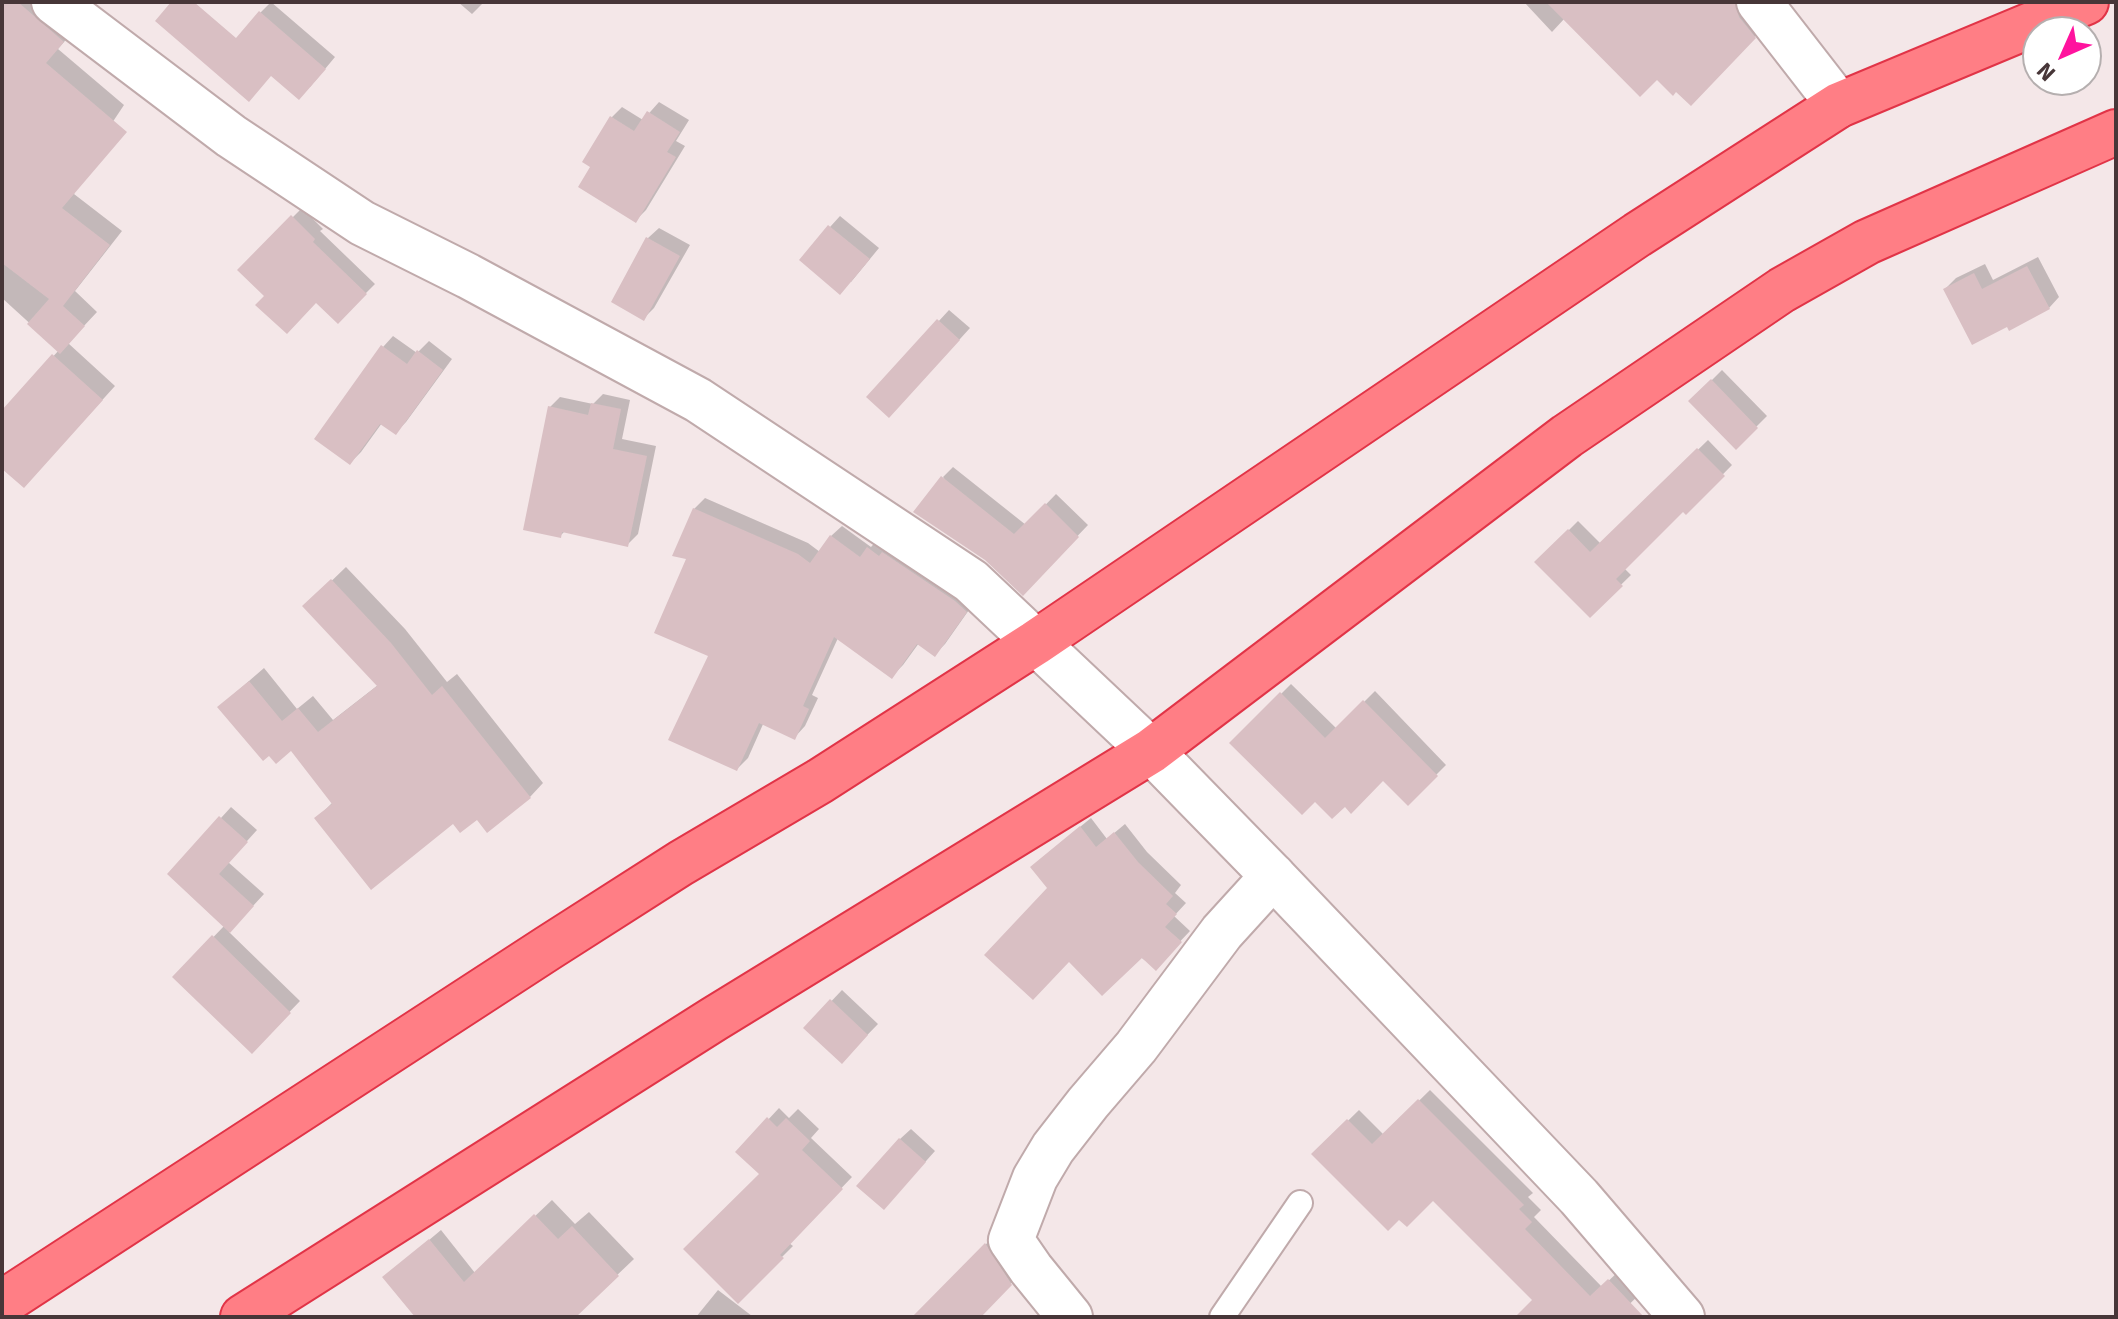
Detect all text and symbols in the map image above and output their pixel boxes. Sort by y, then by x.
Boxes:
north arrow [2022,16,2102,96]
text: N [2031,57,2061,87]

